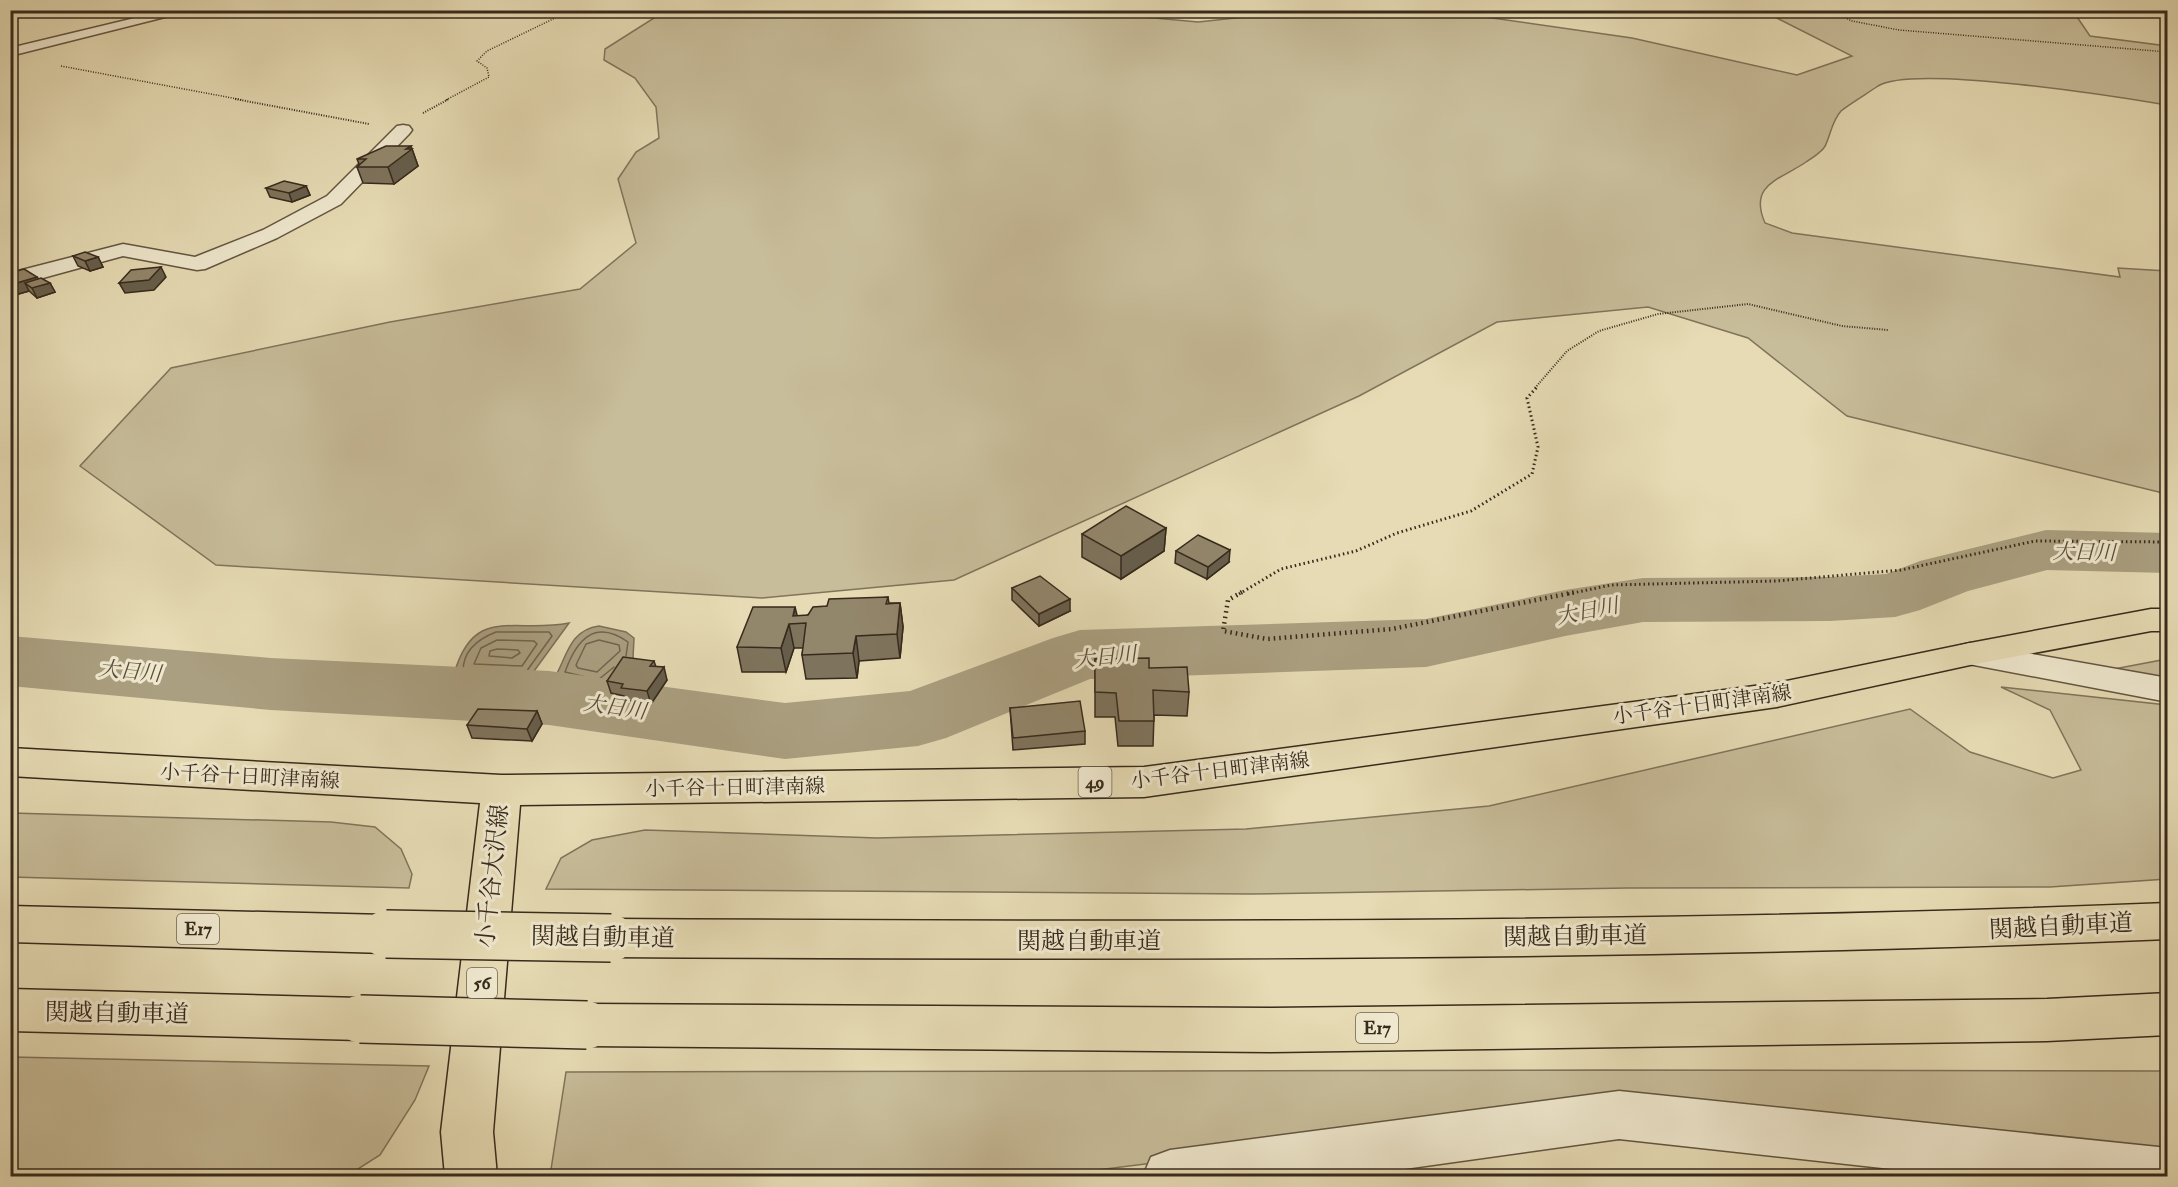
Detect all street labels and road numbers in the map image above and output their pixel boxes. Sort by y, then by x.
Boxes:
street label: 小千谷十日町津南線 [1611,680,1793,729]
street label: 小千谷十日町津南線 [1129,747,1311,794]
street label: 小千谷十日町津南線 [159,759,341,794]
road number: 49 [1078,767,1112,797]
street label: 小千谷十日町津南線 [645,773,825,802]
street label: 小千谷大沢線 [470,803,515,949]
street label: 関越自動車道 [1988,907,2134,946]
road number: E17 [177,914,219,944]
street label: 関越自動車道 [1503,920,1647,953]
street label: 関越自動車道 [531,921,675,954]
street label: 関越自動車道 [1017,926,1161,957]
road number: 56 [467,968,497,998]
street label: 関越自動車道 [45,997,189,1030]
road number: E17 [1356,1013,1398,1043]

